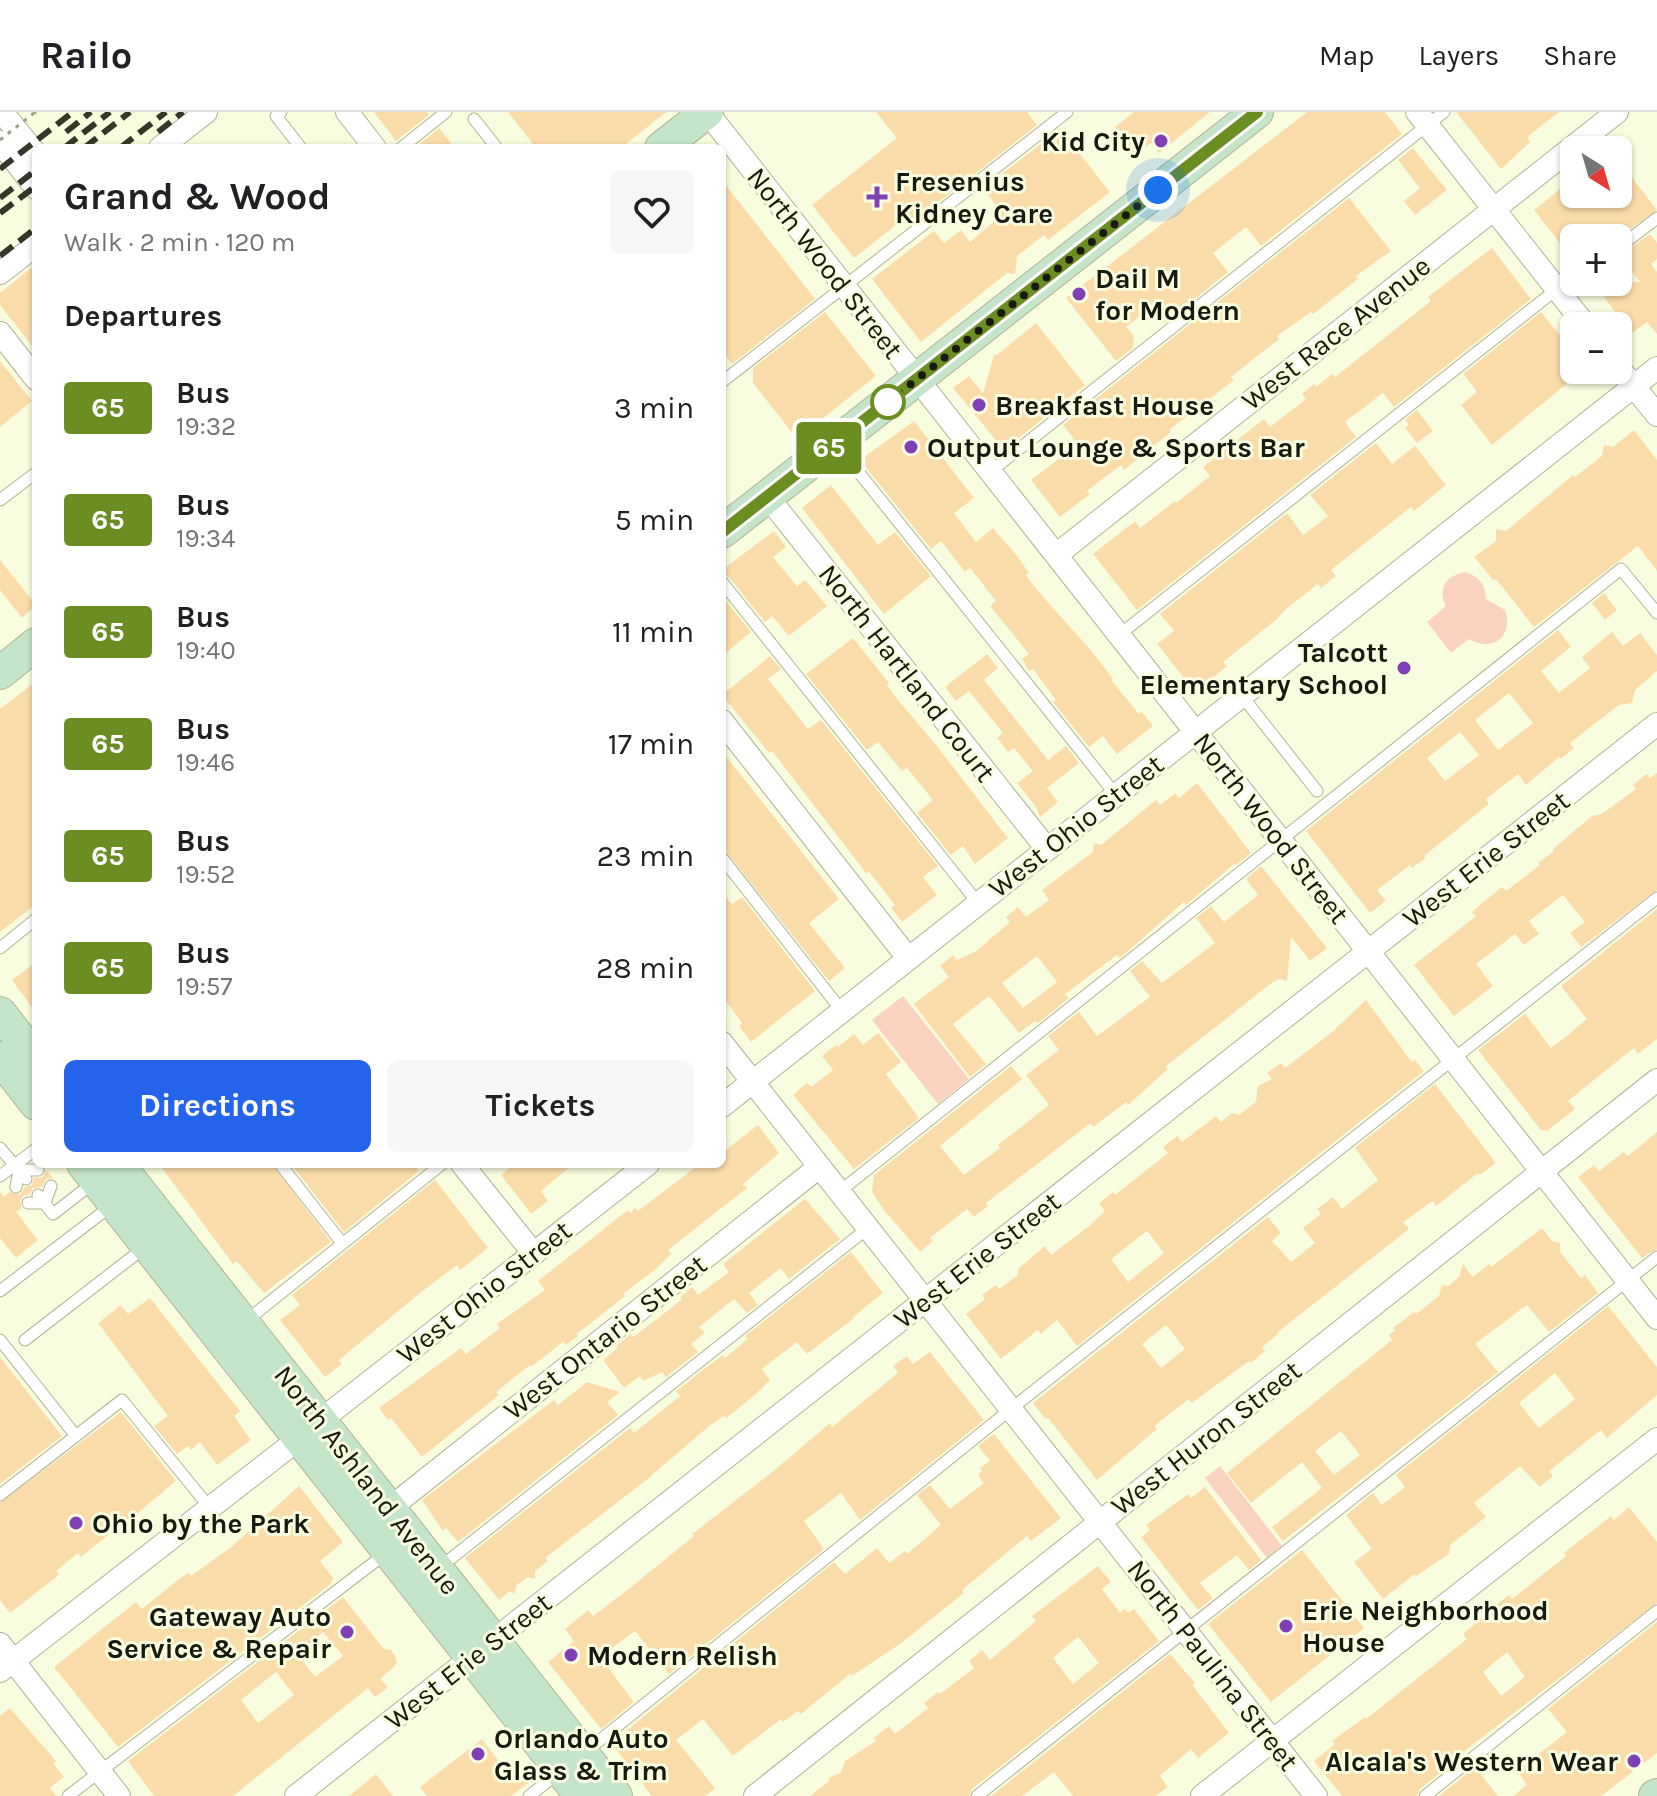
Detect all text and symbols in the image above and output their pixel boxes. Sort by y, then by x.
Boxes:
text: Railo [40,33,132,78]
text: Map [1319,39,1374,72]
text: Layers [1418,39,1499,72]
text: Share [1543,39,1617,72]
place label: Kid City [1041,125,1145,158]
marker: Kid City [1152,132,1170,150]
north arrow [1560,136,1632,208]
map controls [1560,136,1632,384]
street label: North Wood Street [740,161,910,365]
place label: Fresenius Kidney Care [895,165,1053,230]
button: heart [610,170,694,254]
your location [1138,170,1178,210]
text: Grand & Wood [64,174,331,219]
marker: Fresenius Kidney Care [866,186,888,208]
button: + [1560,224,1632,296]
text: Walk · 2 min · 120 m [64,227,295,258]
street label: West Race Avenue [1235,249,1437,417]
place label: Dail M for Modern [1095,262,1240,327]
marker: Dail M for Modern [1070,285,1088,303]
text: Departures [64,298,222,334]
button: − [1560,312,1632,384]
text: Bus [176,375,230,411]
unlabelled marker [871,385,905,419]
place label: Breakfast House [995,389,1214,422]
text: 3 min [614,390,694,426]
text: 65 [91,391,125,424]
marker: Breakfast House [970,396,988,414]
text: 19:32 [176,411,236,442]
line badge: 65 [793,422,865,474]
text: 65 [812,431,846,464]
place label: Output Lounge & Sports Bar [927,431,1305,464]
marker: Output Lounge & Sports Bar [902,438,920,456]
text: Bus [176,487,230,523]
text: 5 min [615,502,694,538]
text: 65 [91,503,125,536]
text: 19:34 [176,523,236,554]
street label: North Hartland Court [812,558,1002,788]
text: Bus [176,599,230,635]
text: 11 min [612,614,694,650]
text: 65 [91,615,125,648]
text: 19:40 [176,635,236,666]
place label: Talcott Elementary School [1139,636,1388,701]
marker: Talcott Elementary School [1395,659,1413,677]
text: Bus [176,711,230,747]
text: 17 min [608,726,694,762]
street label: North Wood Street [1186,726,1356,930]
text: 65 [91,727,125,760]
text: 19:46 [176,747,235,778]
street label: West Ohio Street [982,748,1170,904]
street label: West Erie Street [1396,784,1576,934]
text: Bus [176,823,230,859]
text: 23 min [597,838,694,874]
text: 65 [91,839,125,872]
text: 19:52 [176,859,235,890]
text: Bus [176,935,230,971]
text: 28 min [596,950,694,986]
text: 65 [91,951,125,984]
text: 19:57 [176,971,233,1002]
button: Directions [64,1060,371,1152]
button: Tickets [387,1060,694,1152]
street label: West Erie Street [887,1185,1067,1335]
street label: West Ohio Street [390,1214,578,1370]
street label: West Ontario Street [497,1247,713,1427]
street label: West Huron Street [1104,1354,1308,1522]
street label: North Ashland Avenue [267,1359,467,1601]
place label: Ohio by the Park [92,1507,310,1540]
marker: Ohio by the Park [67,1514,85,1532]
street label: North Paulina Street [1120,1553,1306,1777]
street label: West Erie Street [378,1586,558,1736]
place label: Erie Neighborhood House [1302,1594,1549,1659]
place label: Gateway Auto Service & Repair [106,1600,331,1665]
marker: Erie Neighborhood House [1277,1617,1295,1635]
marker: Gateway Auto Service & Repair [338,1623,356,1641]
place label: Modern Relish [587,1639,778,1672]
marker: Modern Relish [562,1646,580,1664]
place label: Orlando Auto Glass & Trim [494,1722,669,1787]
marker: Orlando Auto Glass & Trim [469,1745,487,1763]
place label: Alcala's Western Wear [1325,1745,1618,1778]
marker: Alcala's Western Wear [1625,1752,1643,1770]

